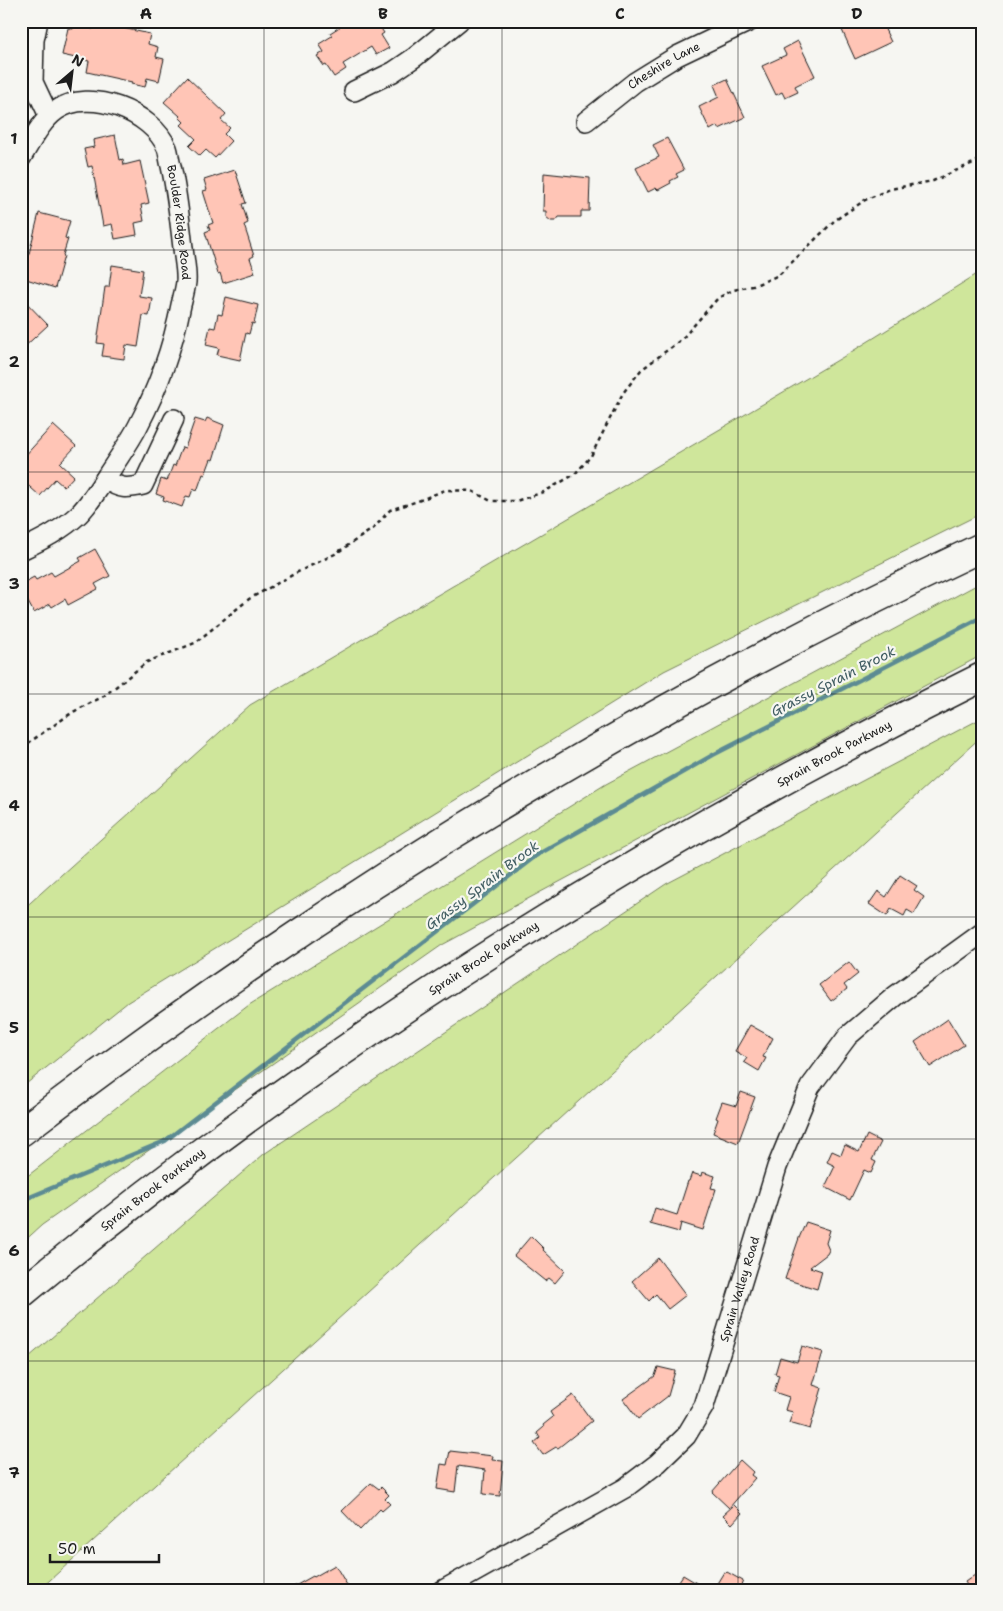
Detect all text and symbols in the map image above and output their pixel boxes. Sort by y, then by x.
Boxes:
text: A [140,3,152,24]
text: B [378,3,388,24]
text: C [615,3,625,24]
text: D [851,3,863,24]
street label: Cheshire Lane [624,38,703,93]
north arrow [48,48,98,98]
text: N [69,50,87,71]
text: 1 [10,128,18,149]
street label: Boulder Ridge Road [163,163,194,281]
text: 2 [8,351,20,372]
text: 3 [8,573,20,594]
water label: Grassy Sprain Brook [768,642,898,720]
street label: Sprain Brook Parkway [774,716,894,791]
text: 4 [8,795,20,816]
water label: Grassy Sprain Brook [422,836,542,934]
street label: Sprain Brook Parkway [425,917,542,999]
text: 5 [9,1017,19,1038]
street label: Sprain Brook Parkway [97,1144,208,1235]
street label: Sprain Valley Road [716,1234,763,1344]
text: 6 [8,1240,20,1261]
text: 7 [8,1462,20,1483]
scale bar [50,1531,159,1563]
text: 50 m [58,1539,96,1559]

